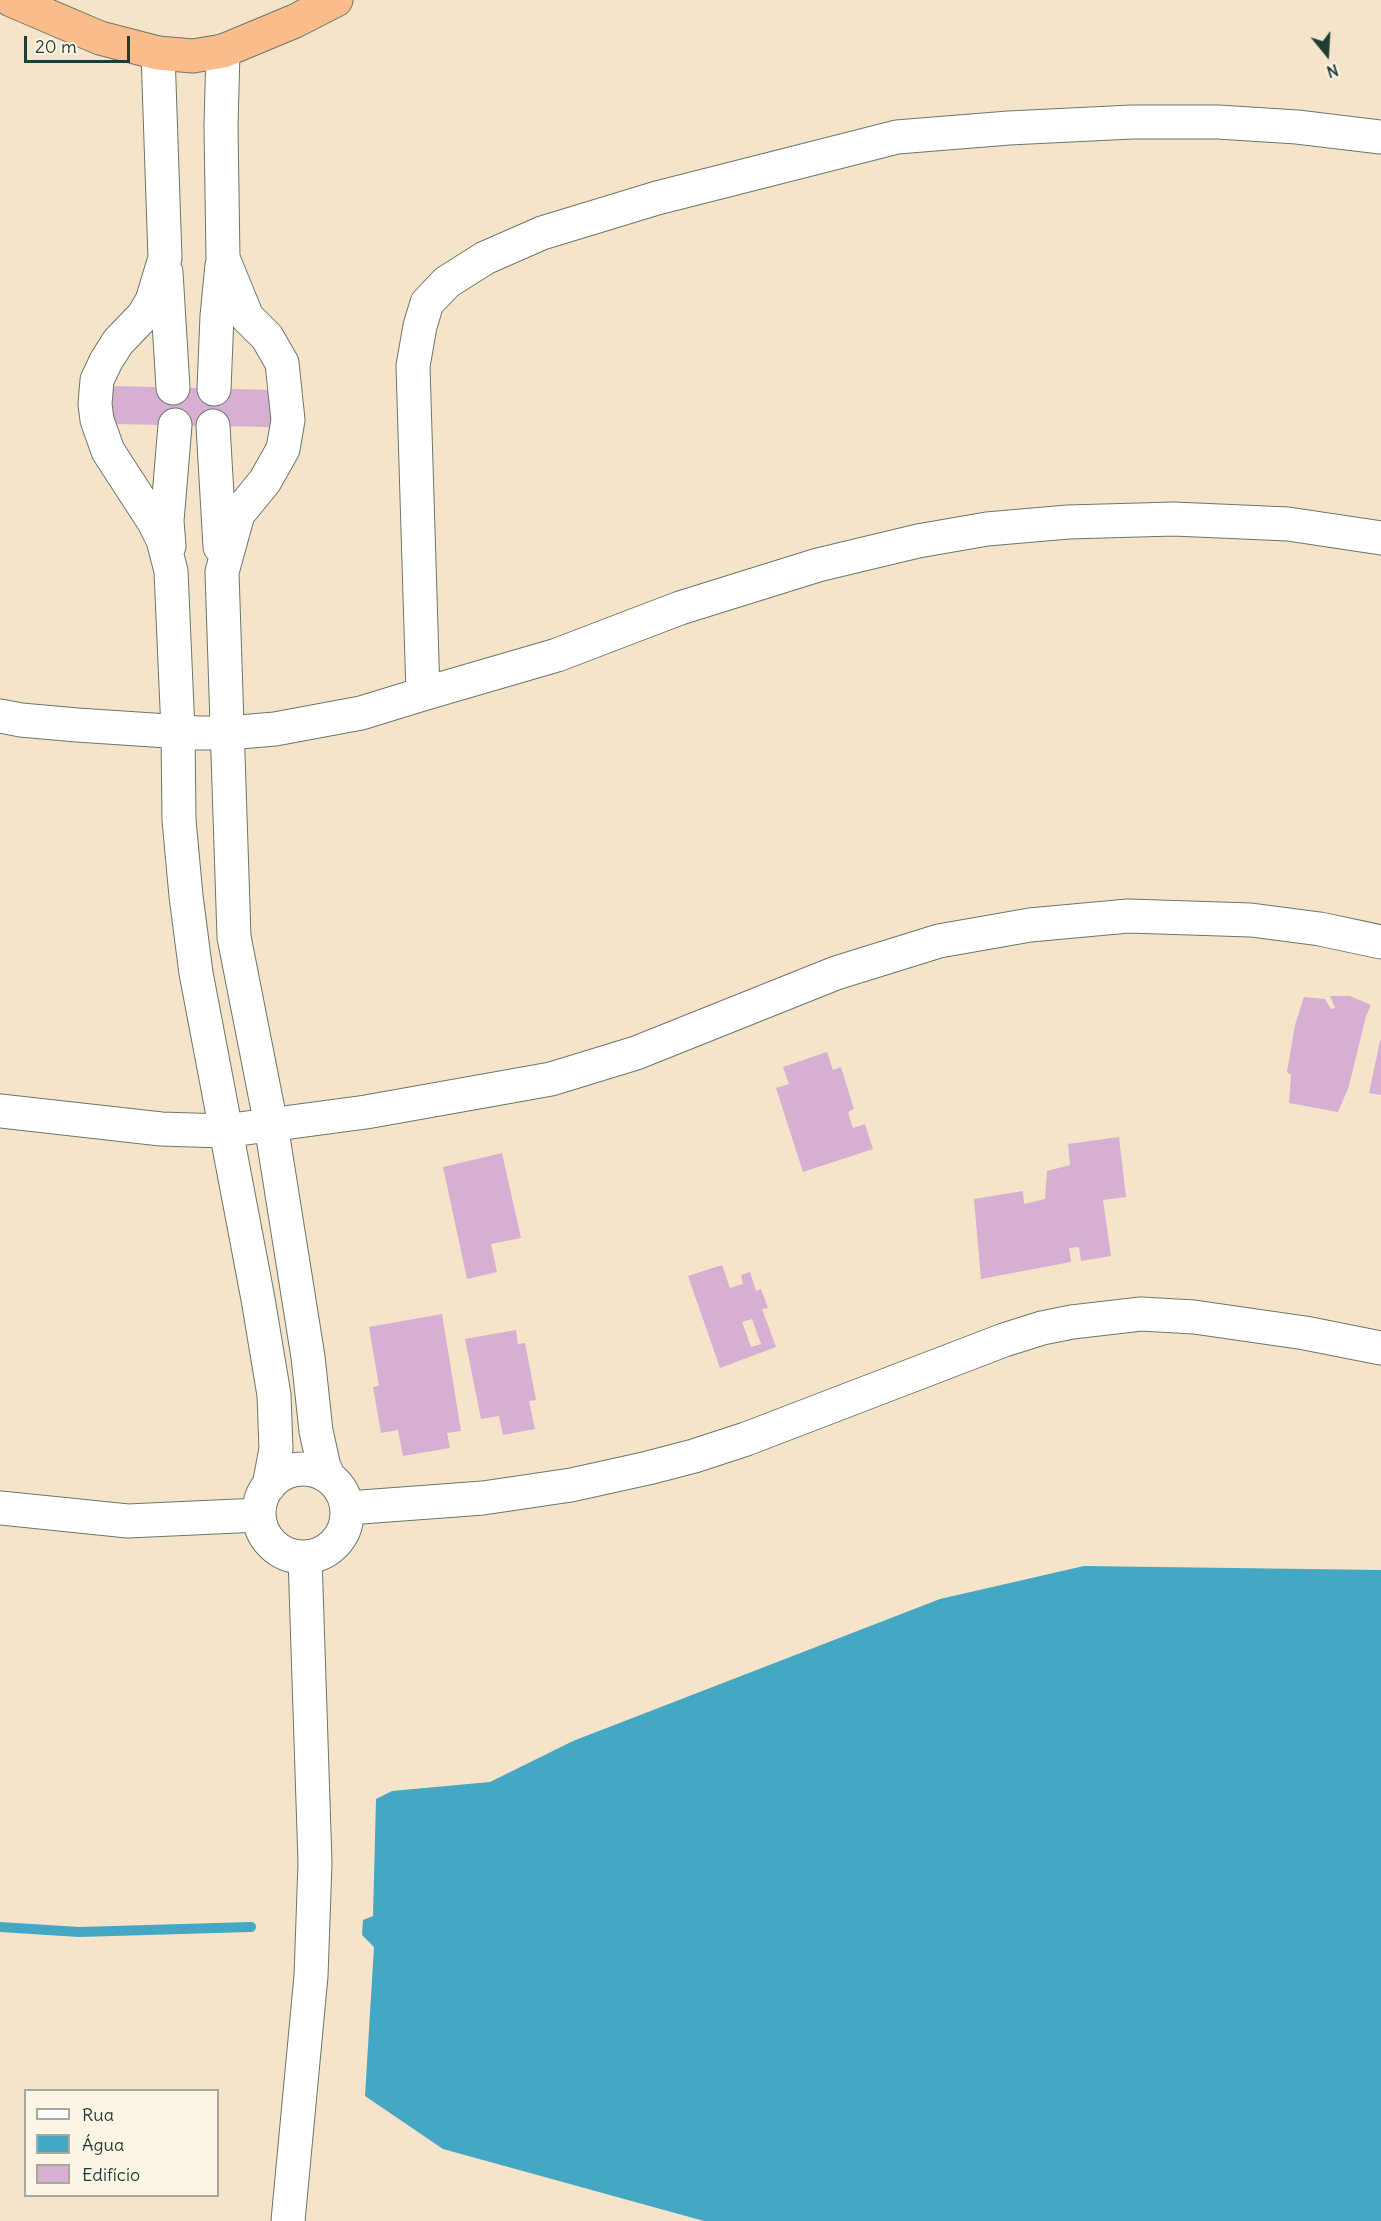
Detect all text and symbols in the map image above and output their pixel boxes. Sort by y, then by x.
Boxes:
scale bar [27,24,134,62]
north arrow [1297,24,1357,84]
text: 20 m [35,35,77,58]
text: N [1324,60,1341,82]
legend [24,2089,219,2197]
text: Rua [82,2103,114,2126]
text: Água [82,2133,124,2156]
text: Edifício [82,2163,140,2186]

